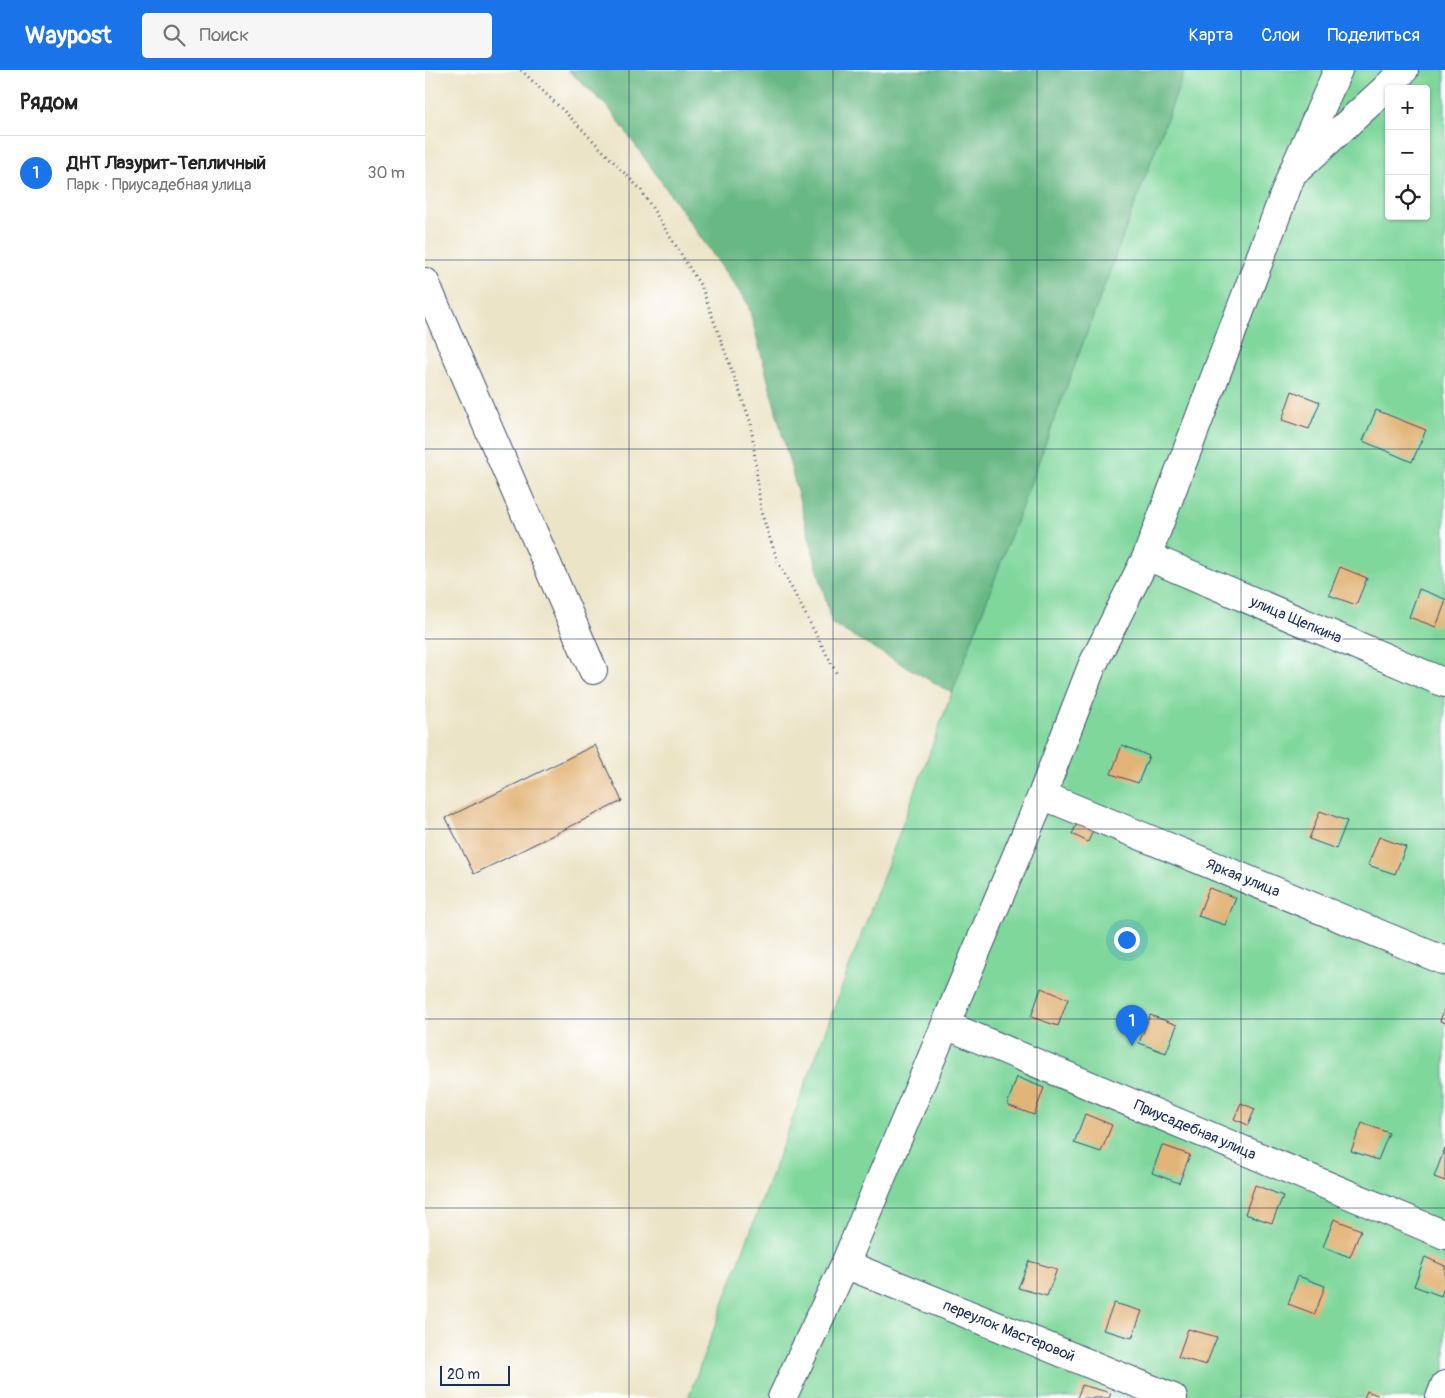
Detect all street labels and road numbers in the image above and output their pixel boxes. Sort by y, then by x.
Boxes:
street label: улица Щепкина [1246,592,1345,648]
street label: Яркая улица [1203,855,1283,901]
street label: Приусадебная улица [1131,1096,1259,1164]
street label: переулок Мастеровой [940,1296,1078,1366]

